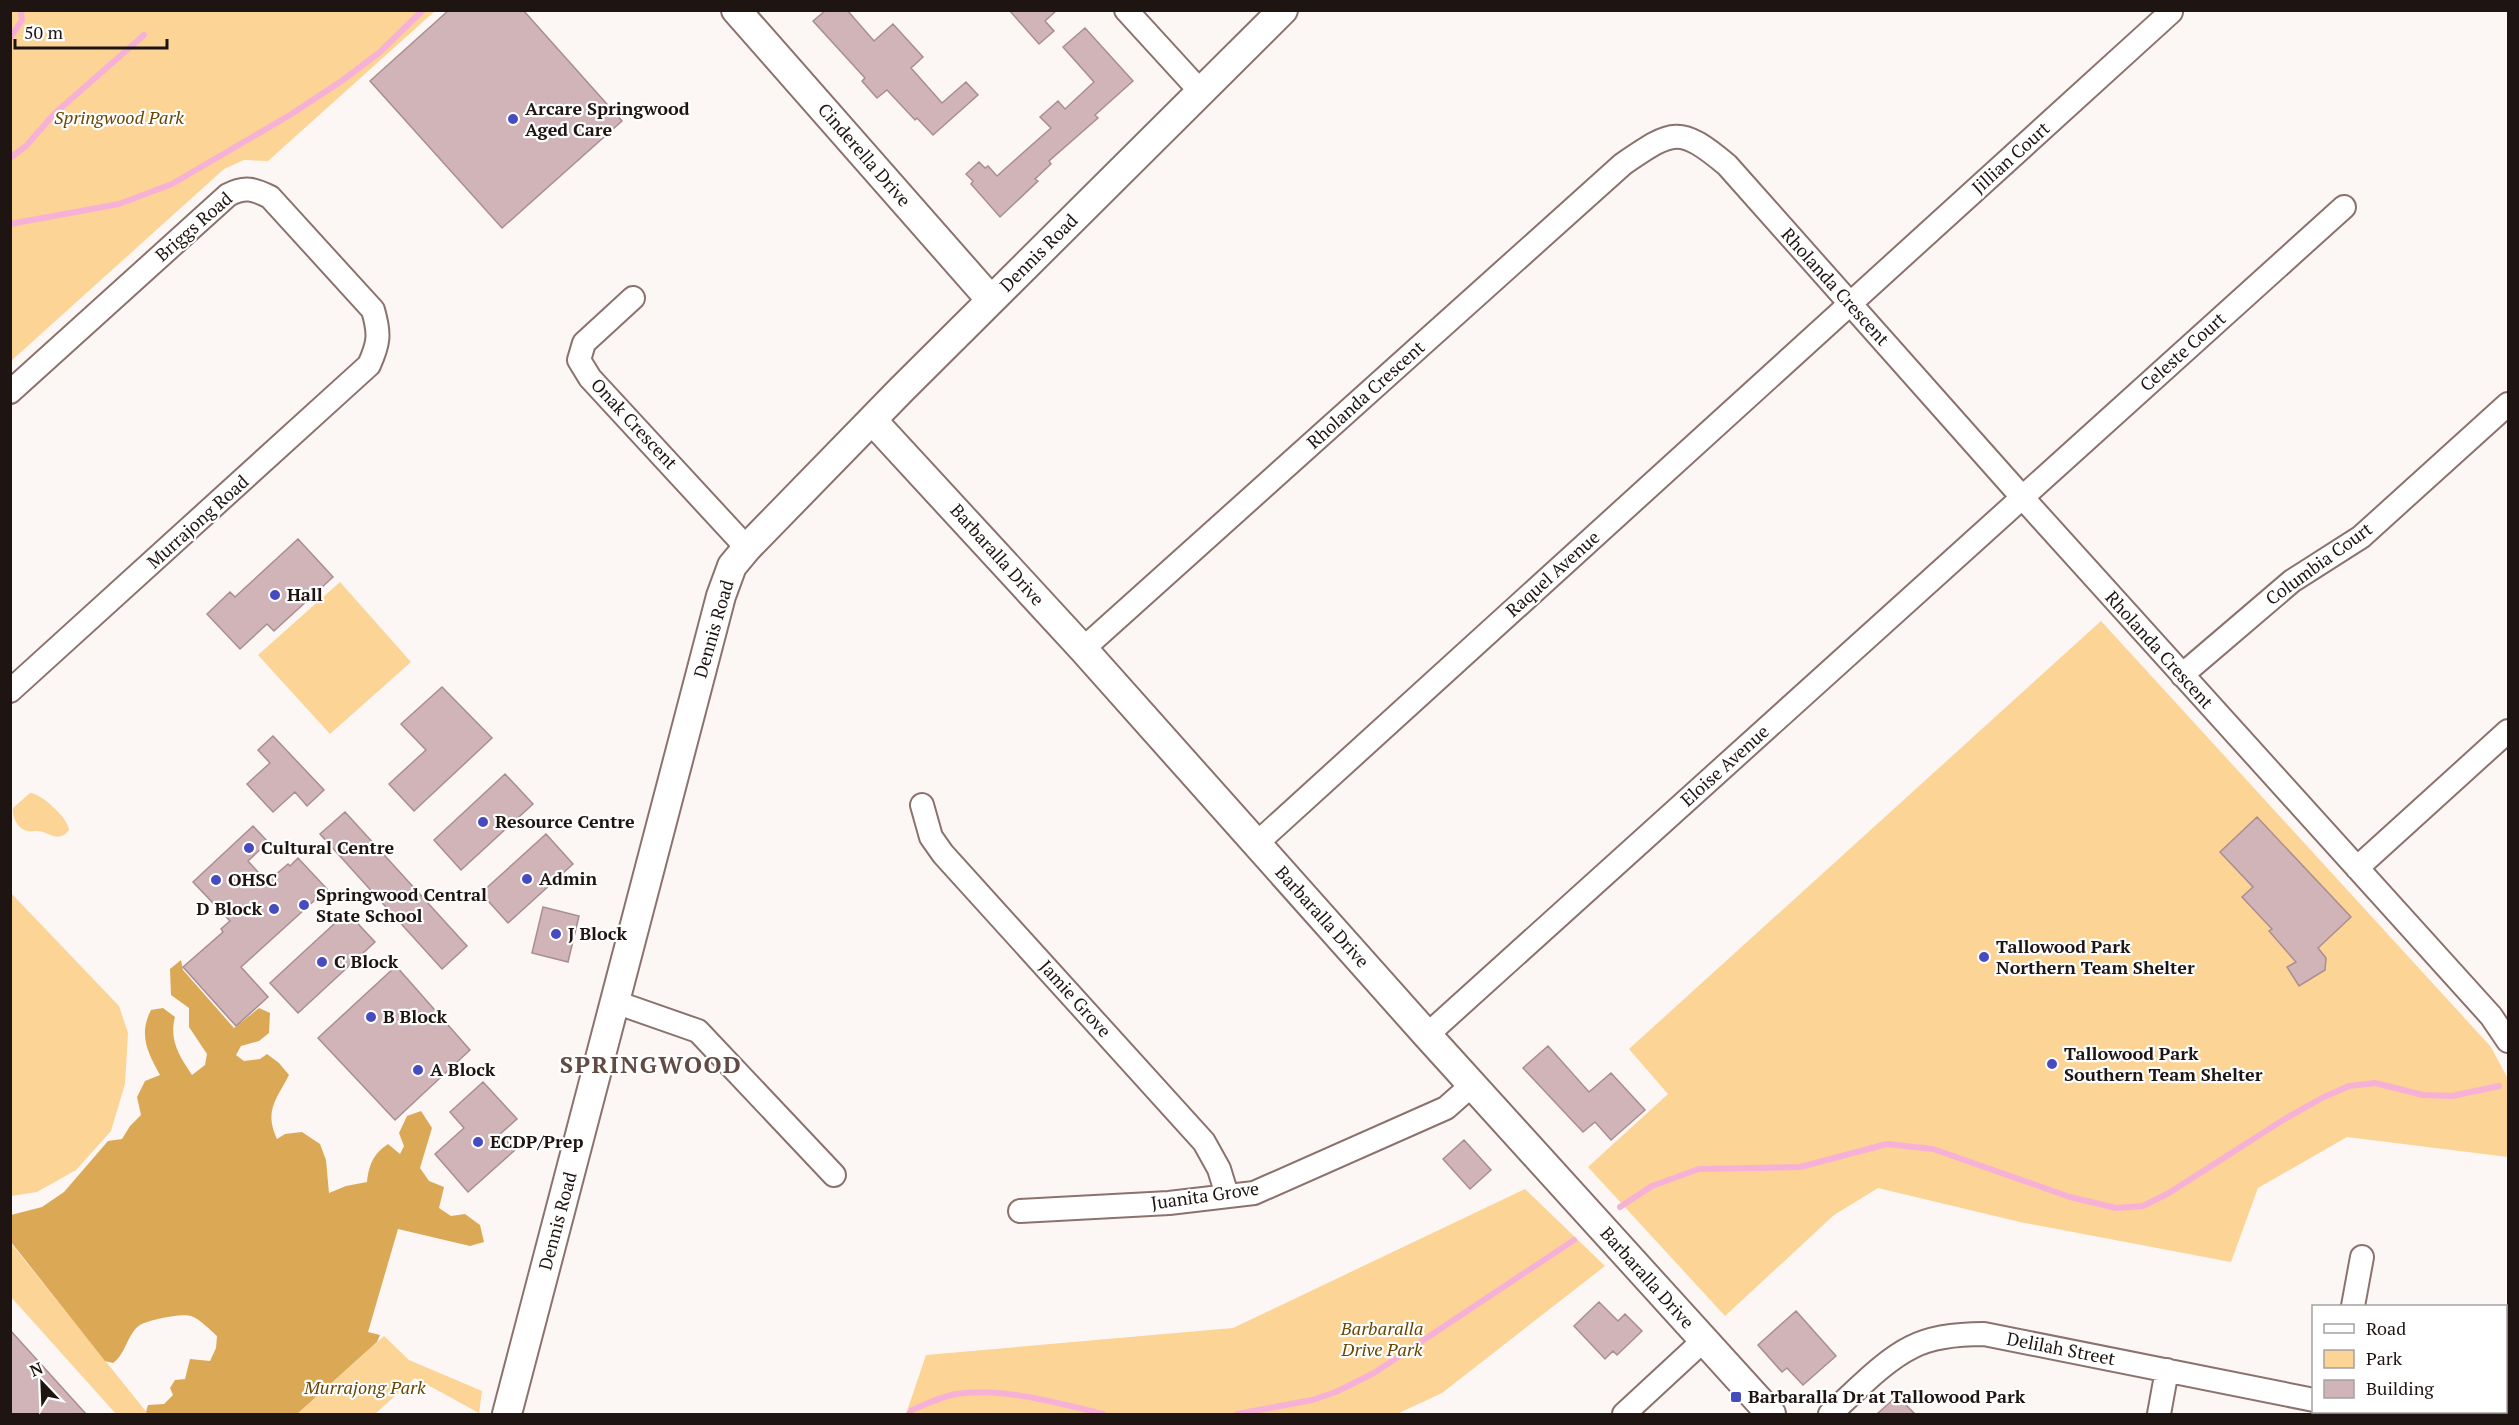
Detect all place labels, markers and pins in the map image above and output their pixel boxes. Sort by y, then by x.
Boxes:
place label: Arcare Springwood Aged Care [525,96,690,141]
marker: Arcare Springwood Aged Care [506,112,520,126]
place label: Hall [287,582,323,606]
marker: Hall [268,588,282,602]
place label: Resource Centre [495,809,635,833]
marker: Resource Centre [476,815,490,829]
place label: Cultural Centre [261,835,394,859]
marker: Cultural Centre [242,841,256,855]
place label: Admin [539,866,598,890]
place label: OHSC [228,867,277,891]
marker: Admin [520,872,534,886]
marker: OHSC [209,873,223,887]
place label: Springwood Central State School [316,882,487,927]
place label: D Block [196,896,262,920]
marker: Springwood Central State School [297,898,311,912]
marker: D Block [267,902,281,916]
place label: J Block [568,921,627,945]
marker: J Block [549,927,563,941]
place label: Tallowood Park Northern Team Shelter [1996,934,2195,979]
place label: C Block [334,949,399,973]
marker: Tallowood Park Northern Team Shelter [1977,950,1991,964]
marker: C Block [315,955,329,969]
place label: B Block [383,1004,448,1028]
marker: B Block [364,1010,378,1024]
place label: Tallowood Park Southern Team Shelter [2064,1041,2263,1086]
place label: A Block [430,1057,496,1081]
marker: Tallowood Park Southern Team Shelter [2045,1057,2059,1071]
marker: A Block [411,1063,425,1077]
place label: ECDP/Prep [490,1129,583,1153]
marker: ECDP/Prep [471,1135,485,1149]
place label: Barbaralla Dr at Tallowood Park [1748,1384,2026,1408]
marker: Barbaralla Dr at Tallowood Park [1729,1390,1743,1404]

